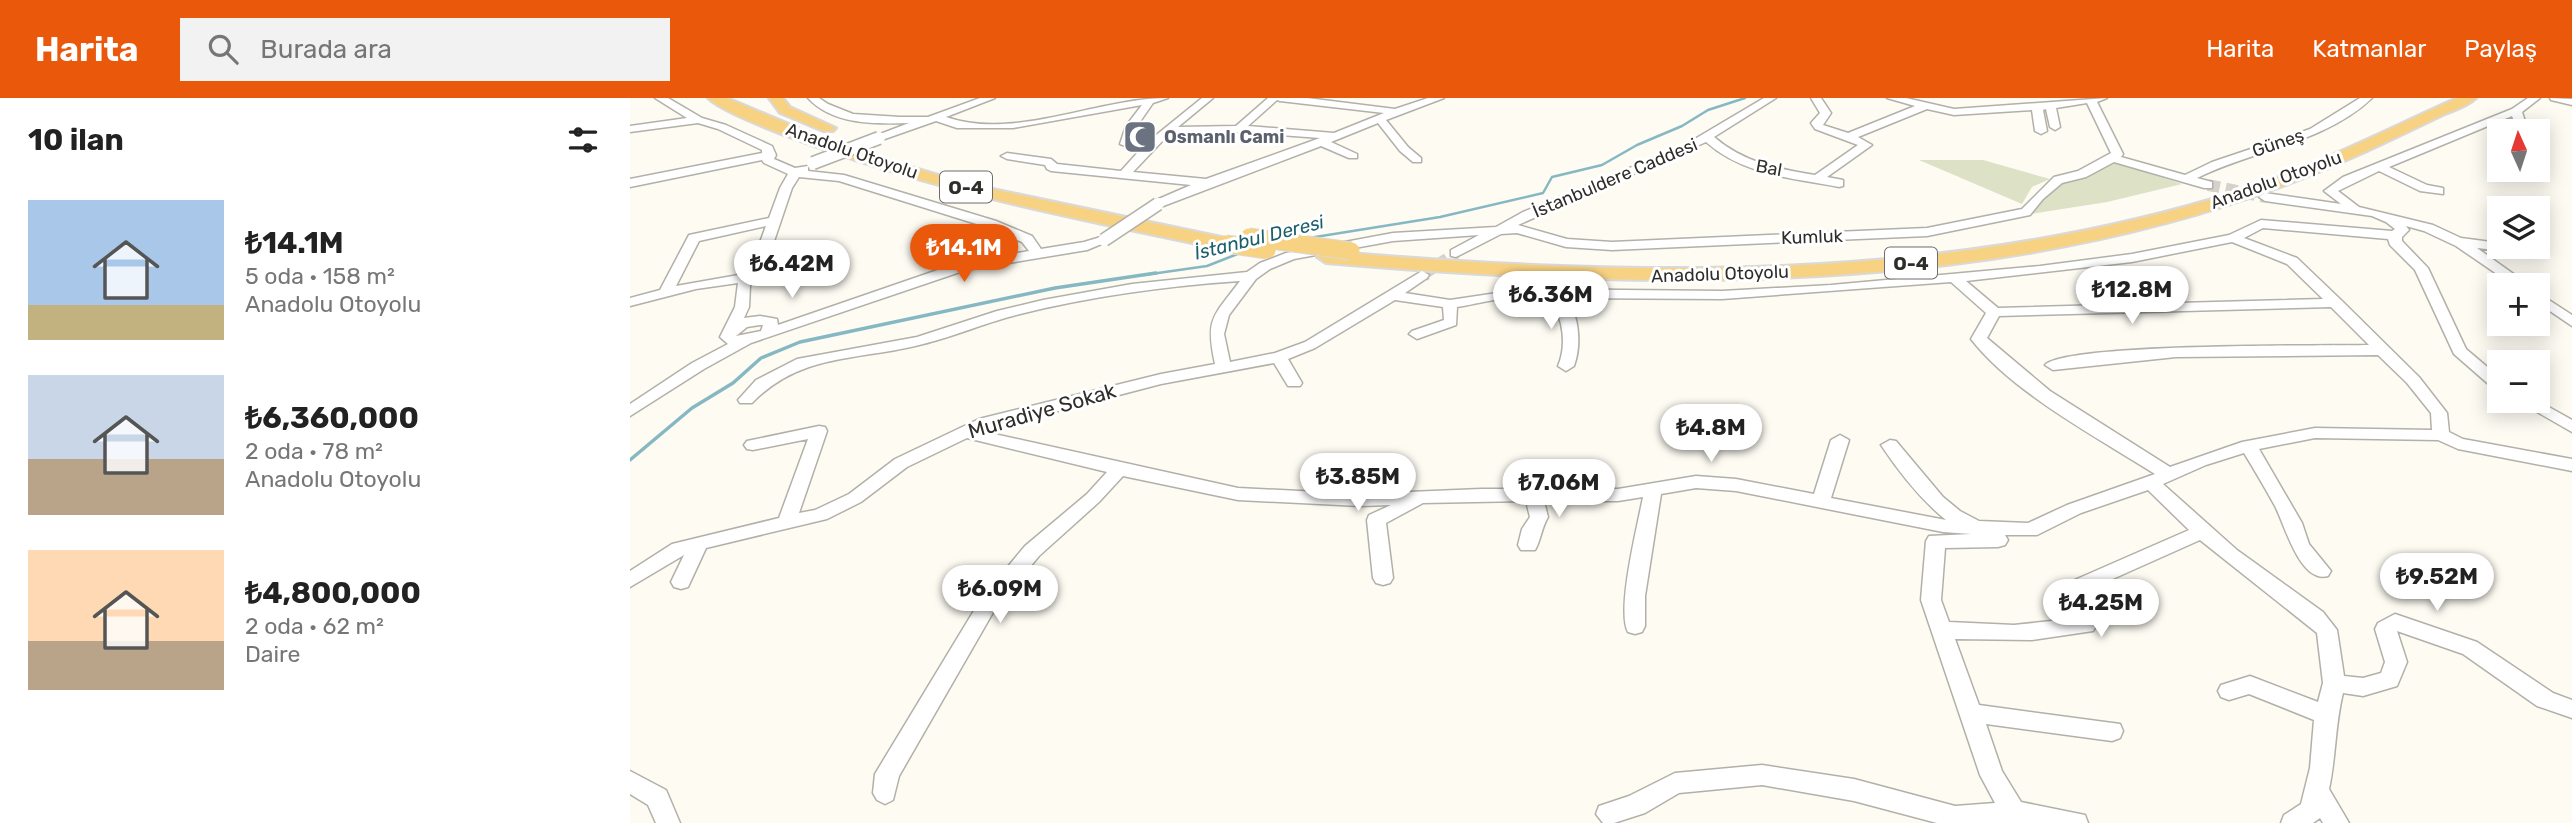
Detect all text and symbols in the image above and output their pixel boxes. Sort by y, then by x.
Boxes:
search box [180,18,670,81]
text: Harita [35,30,138,69]
icon: search [204,30,242,68]
text: Burada ara [260,34,392,65]
text: Harita [2206,35,2274,63]
text: Katmanlar [2312,35,2426,63]
text: Paylaş [2464,35,2537,63]
street label: Anadolu Otoyolu [783,118,921,184]
mosque icon: Osmanlı Cami [1121,118,1159,156]
north arrow [2487,119,2550,182]
map controls [2487,119,2550,413]
icon: filters [564,121,602,159]
text: 10 ilan [28,122,124,158]
street label: Güneş [2249,124,2307,162]
place label: Osmanlı Cami [1164,126,1284,148]
street label: İstanbuldere Caddesi [1529,133,1701,223]
street label: Anadolu Otoyolu [2207,146,2345,214]
street label: Bal [1754,155,1784,181]
road number: O-4 [940,172,992,202]
button: layers [2487,196,2550,259]
water label: İstanbul Deresi [1192,210,1327,265]
text: ₺14.1M [245,225,344,261]
pin: ₺14.1M [907,225,1021,284]
street label: Kumluk [1781,225,1844,249]
icon: home [84,228,168,312]
text: ₺14.1M [926,233,1002,261]
pin: ₺6.42M [735,240,849,300]
road number: O-4 [1885,248,1937,279]
text: ₺6.42M [750,249,834,277]
street label: Anadolu Otoyolu [1651,261,1789,287]
text: 5 oda · 158 m² [245,262,395,290]
pin: ₺12.8M [2075,266,2189,326]
pin: ₺6.36M [1494,272,1608,331]
button: + [2487,273,2550,336]
text: ₺12.8M [2092,275,2172,303]
text: ₺6.36M [1509,280,1593,308]
text: Anadolu Otoyolu [245,290,421,318]
button: − [2487,350,2550,413]
street label: Muradiye Sokak [965,377,1119,444]
text: ₺6,360,000 [245,400,419,436]
icon: home [84,403,168,487]
pin: ₺4.8M [1662,404,1760,464]
text: ₺4.8M [1676,413,1746,441]
text: 2 oda · 78 m² [245,437,383,465]
pin: ₺3.85M [1301,454,1415,513]
pin: ₺7.06M [1502,460,1616,519]
text: ₺3.85M [1316,462,1400,490]
text: Anadolu Otoyolu [245,465,421,493]
text: ₺7.06M [1518,468,1600,496]
pin: ₺9.52M [2380,554,2494,613]
text: ₺9.52M [2396,562,2478,590]
pin: ₺6.09M [943,566,1057,625]
text: ₺6.09M [958,574,1042,602]
text: ₺4,800,000 [245,575,421,611]
icon: home [84,578,168,662]
pin: ₺4.25M [2044,580,2158,639]
text: ₺4.25M [2059,588,2143,616]
text: 2 oda · 62 m² [245,612,384,640]
text: Daire [245,640,301,668]

